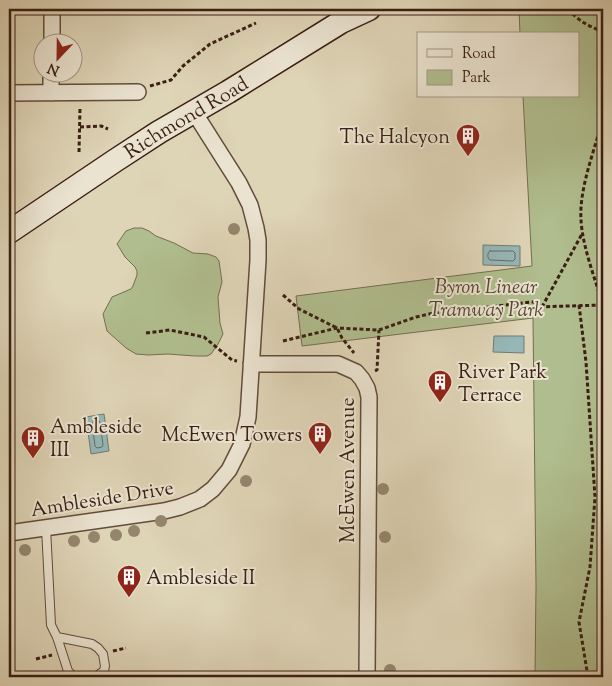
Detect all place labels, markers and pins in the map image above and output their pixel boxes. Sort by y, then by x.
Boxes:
building icon: The Halcyon [455,123,481,157]
place label: The Halcyon [340,124,450,153]
place label: River Park Terrace [458,359,547,411]
building icon: River Park Terrace [427,369,453,403]
place label: Ambleside III [50,414,142,466]
building icon: McEwen Towers [307,421,333,455]
place label: McEwen Towers [161,422,302,451]
building icon: Ambleside III [20,425,46,459]
building icon: Ambleside II [116,564,142,598]
place label: Ambleside II [146,565,256,594]

